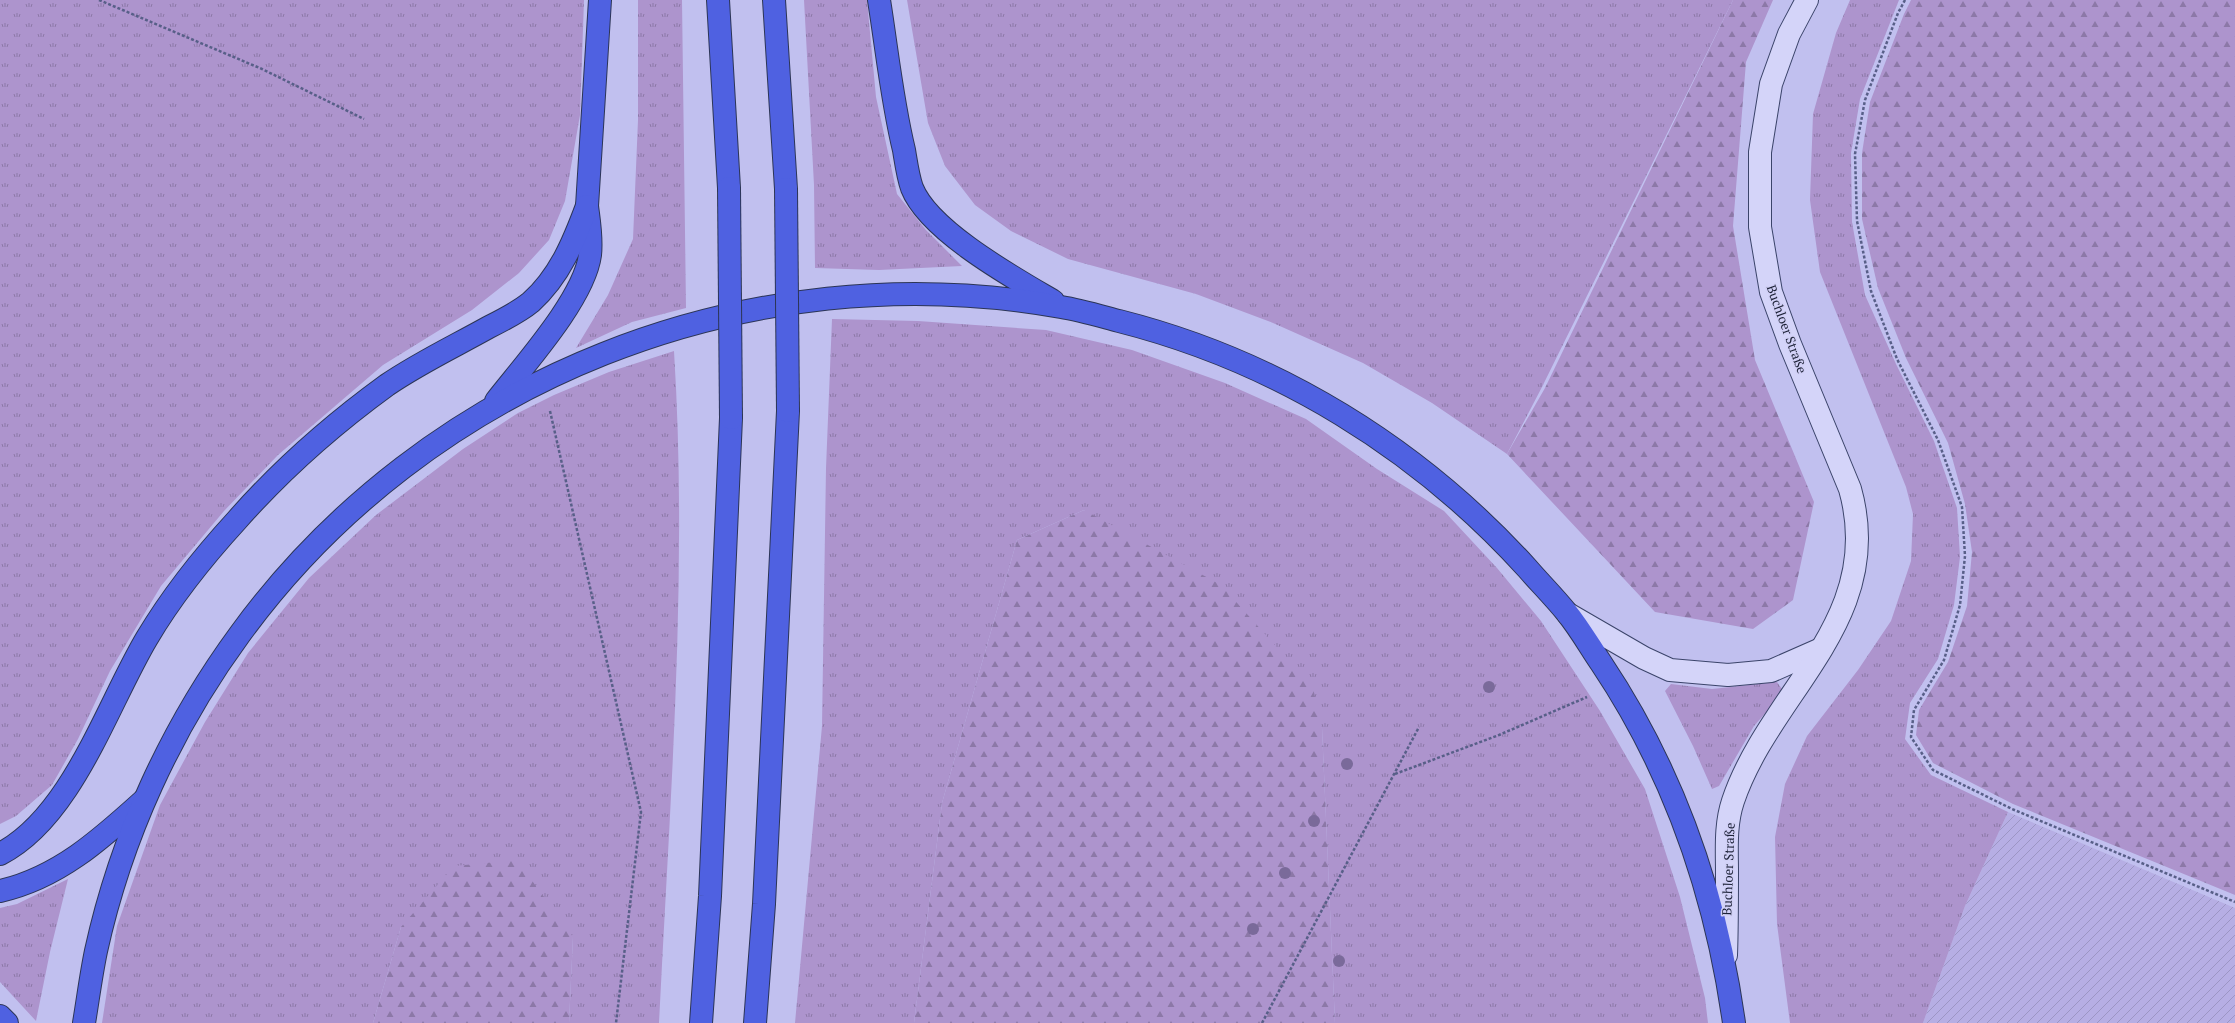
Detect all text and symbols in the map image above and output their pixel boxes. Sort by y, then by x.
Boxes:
street label: Buchloer Straße [1763,282,1811,376]
street label: Buchloer Straße [1717,822,1739,916]

